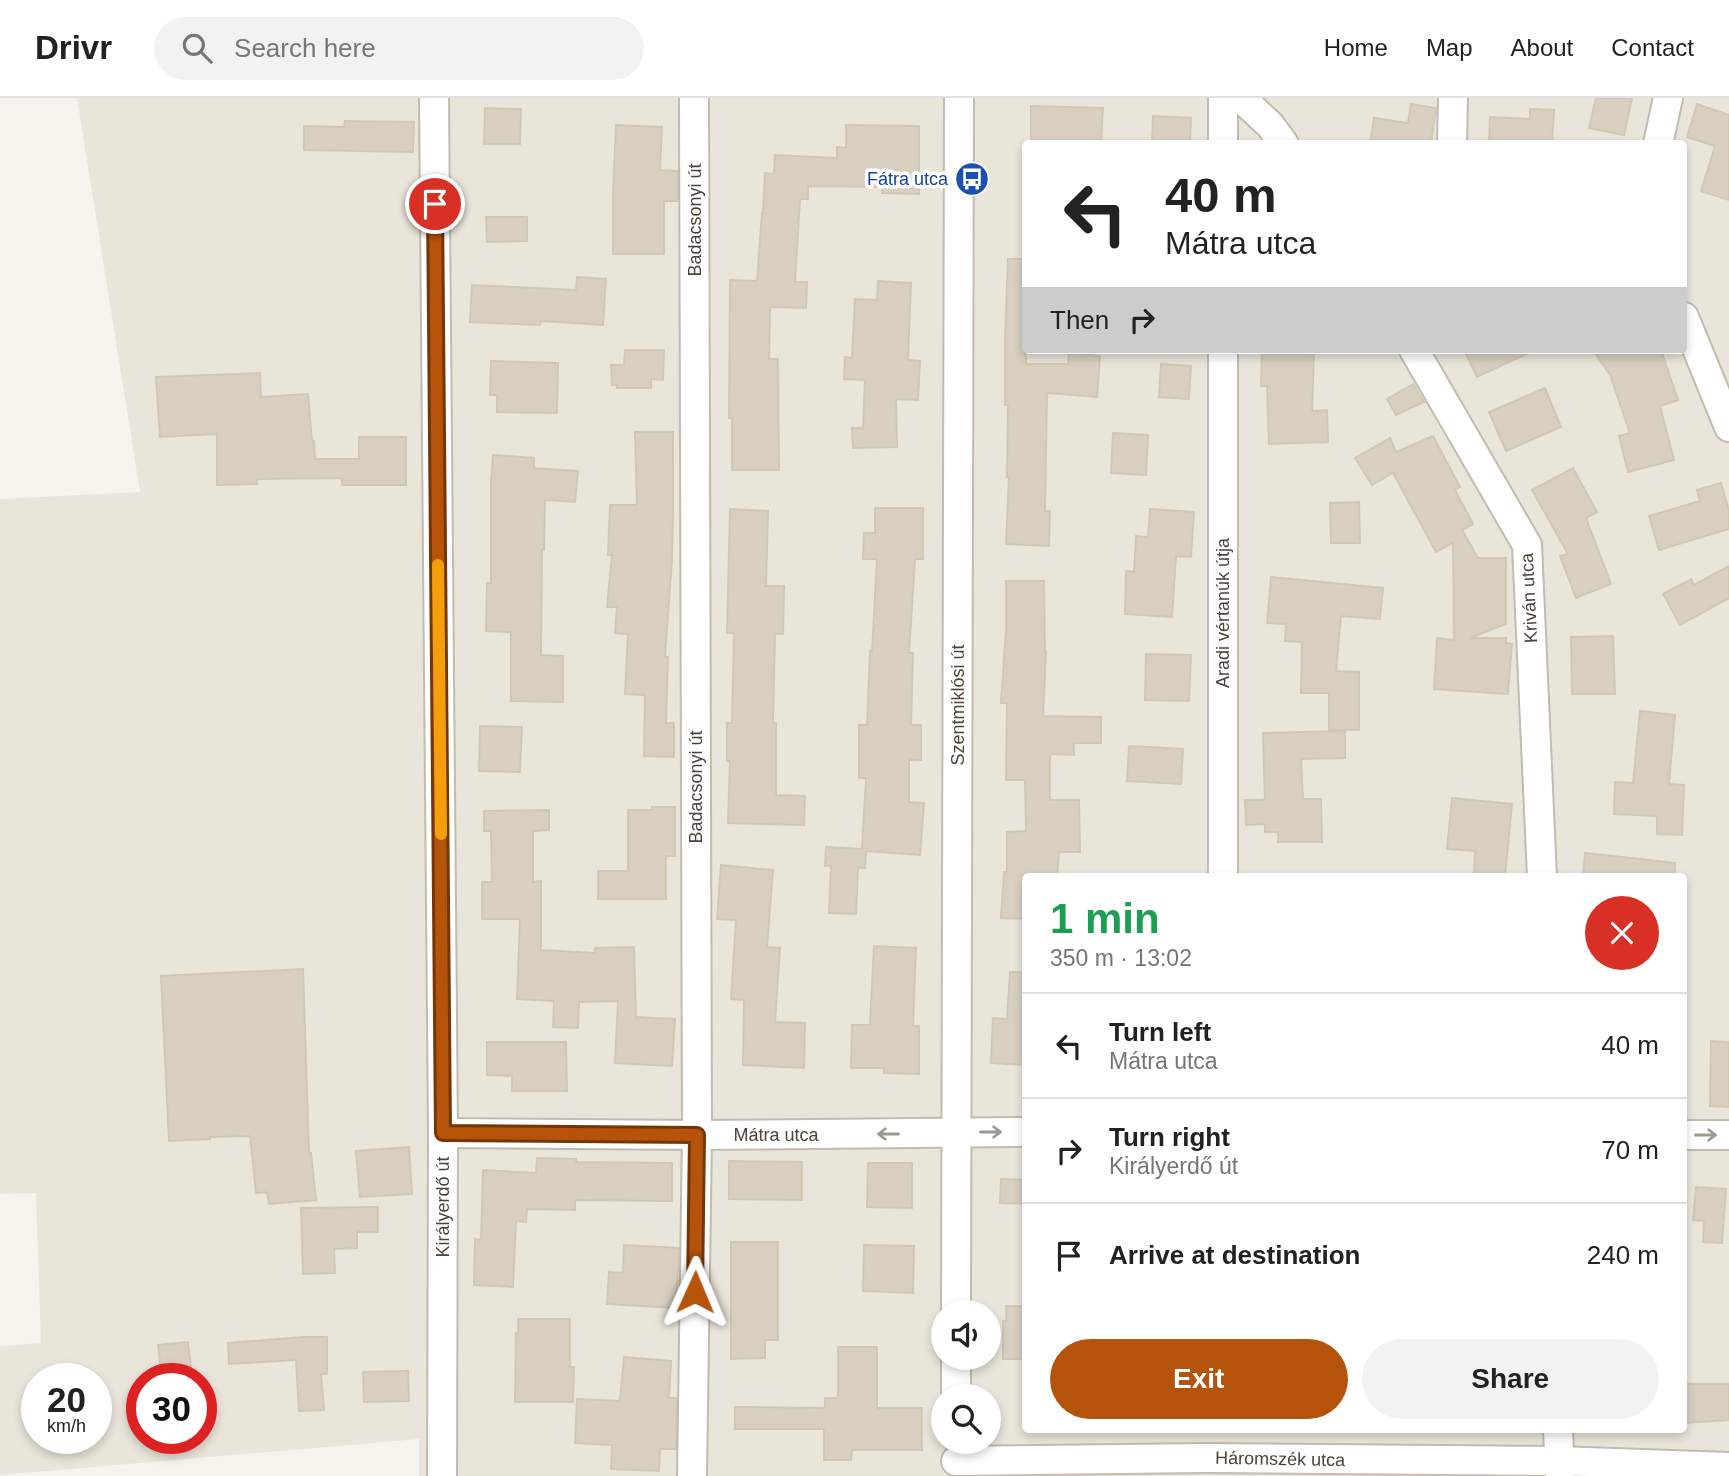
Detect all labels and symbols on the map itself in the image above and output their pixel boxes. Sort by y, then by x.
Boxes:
bus stop icon: Fátra utca [953,160,991,198]
street label: Badacsonyi út [685,163,705,277]
place label: Fátra utca [867,169,949,189]
pin [405,174,465,234]
street label: Aradi vértanúk útja [1213,537,1233,688]
street label: Kriván utca [1517,552,1541,643]
street label: Szentmiklósi út [948,644,968,766]
street label: Badacsonyi út [686,730,706,844]
street label: Mátra utca [733,1125,820,1145]
one-way arrow [979,1125,1002,1139]
one-way arrow [877,1127,900,1141]
one-way arrow [1694,1128,1717,1142]
street label: Királyerdő út [433,1156,453,1258]
position arrow [658,1255,732,1329]
speed limit sign: 30 [126,1363,217,1454]
street label: Háromszék utca [1215,1448,1346,1470]

